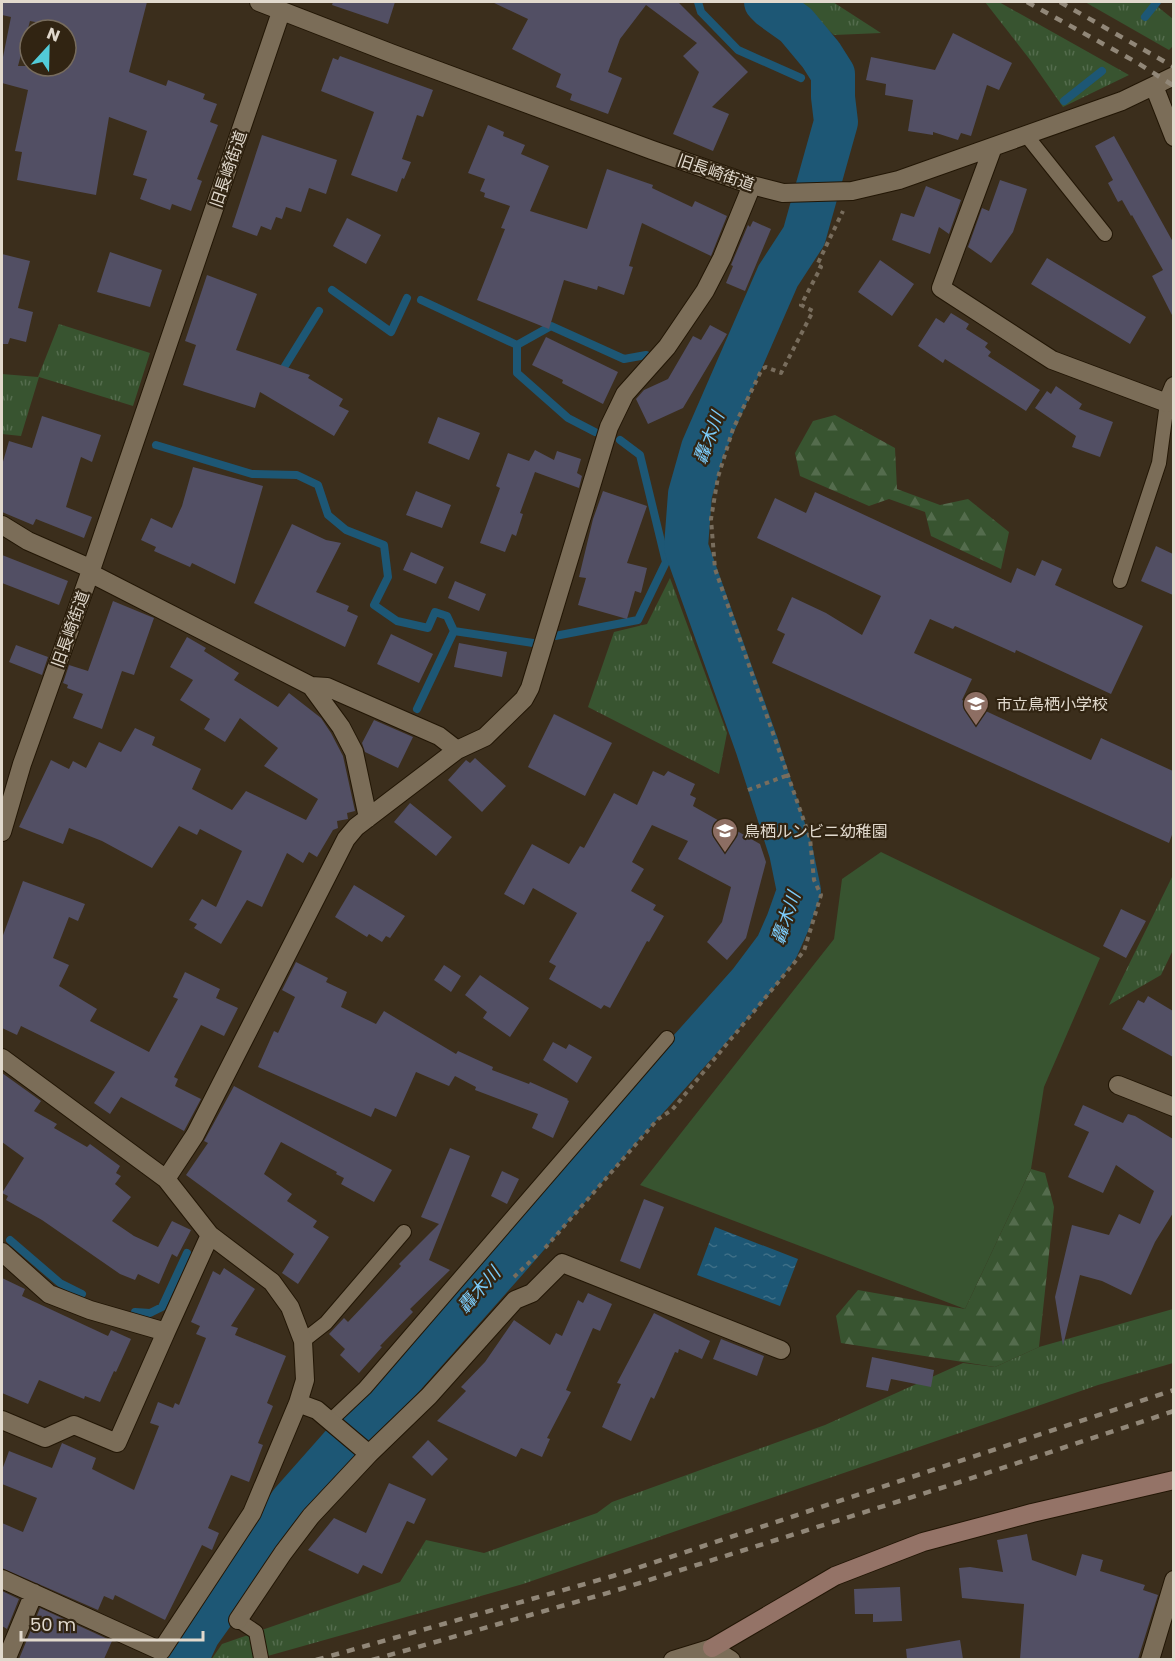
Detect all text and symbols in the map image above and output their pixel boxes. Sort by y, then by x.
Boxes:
north arrow [18,18,78,78]
text: N [44,22,63,47]
street label: 旧長崎街道 [205,128,252,211]
street label: 旧長崎街道 [674,149,757,196]
water label: 轟木川 [687,406,731,468]
street label: 旧長崎街道 [46,588,95,671]
school or university icon: 市立鳥栖小学校 [961,689,991,727]
place label: 市立鳥栖小学校 [996,693,1108,716]
school or university icon: 鳥栖ルンビニ幼稚園 [710,816,740,854]
place label: 鳥栖ルンビニ幼稚園 [744,820,888,843]
water label: 轟木川 [765,886,807,947]
water label: 轟木川 [451,1260,507,1318]
scale bar [21,1604,202,1642]
text: 50 m [30,1612,76,1637]

